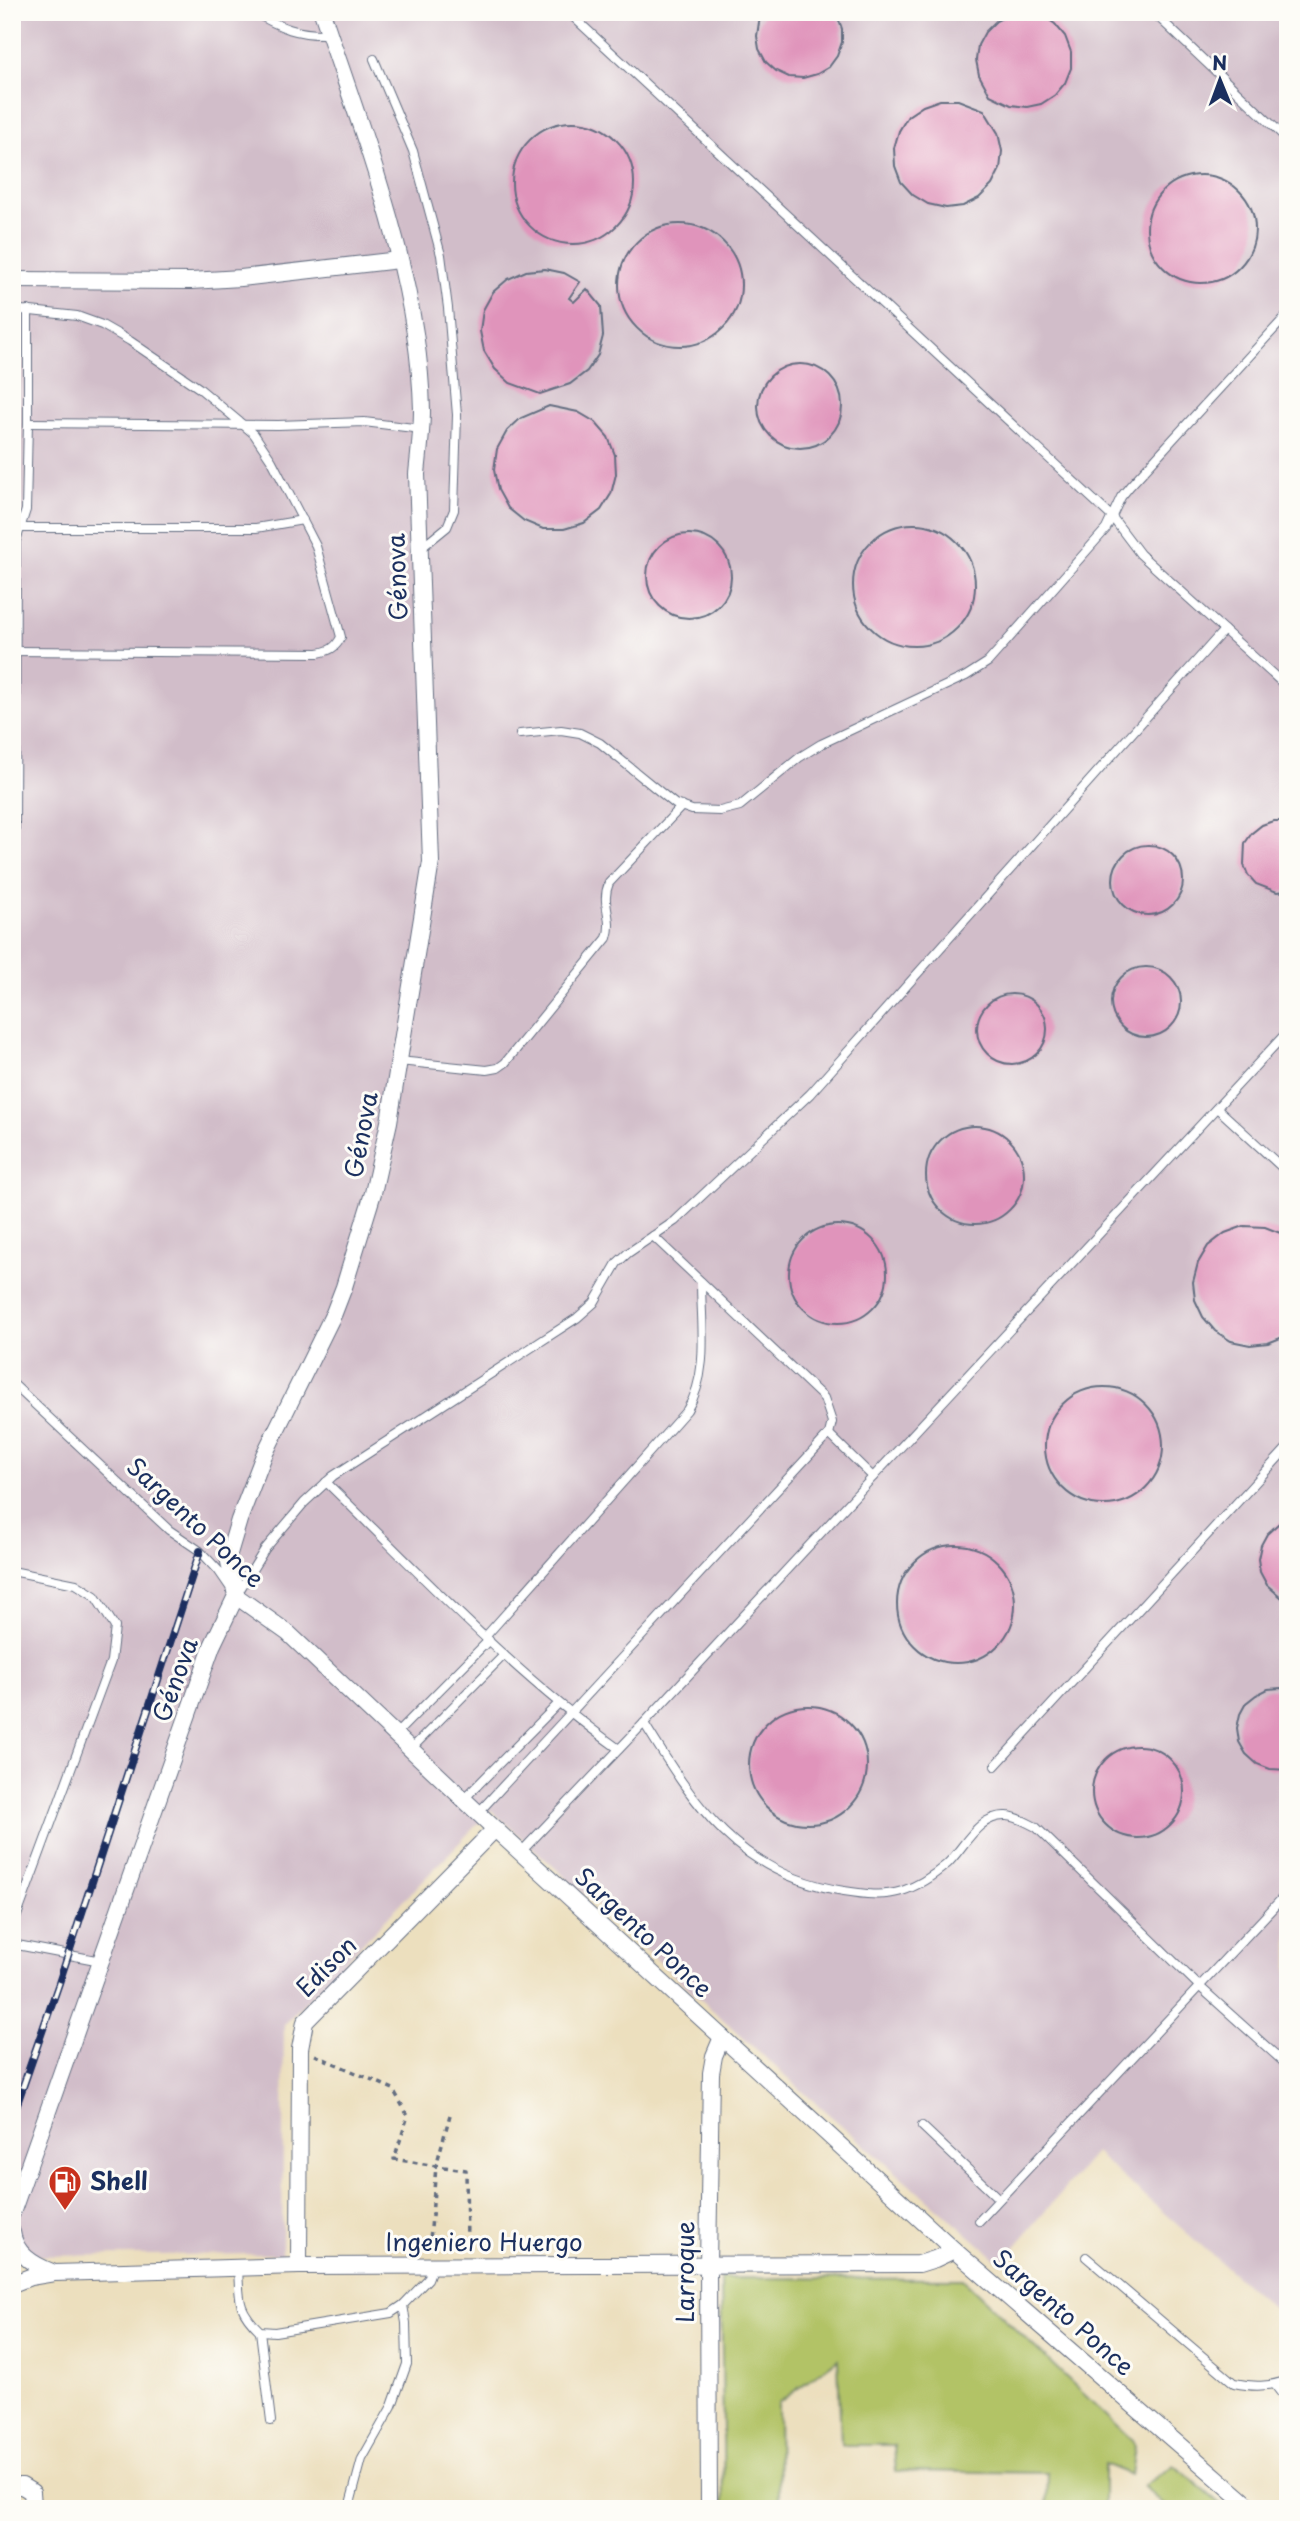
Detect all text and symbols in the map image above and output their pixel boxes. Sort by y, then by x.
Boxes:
north arrow [1184,46,1254,116]
text: N [1212,48,1227,76]
street label: Génova [376,533,416,621]
street label: Génova [334,1088,386,1181]
street label: Sargento Ponce [120,1448,273,1595]
street label: Génova [142,1632,206,1726]
street label: Sargento Ponce [568,1858,721,2005]
street label: Edison [287,1927,364,2004]
place label: Shell [90,2162,148,2198]
fuel station icon: Shell [46,2163,84,2212]
street label: Larroque [666,2221,702,2323]
street label: Ingeniero Huergo [386,2223,582,2259]
street label: Sargento Ponce [986,2240,1143,2383]

